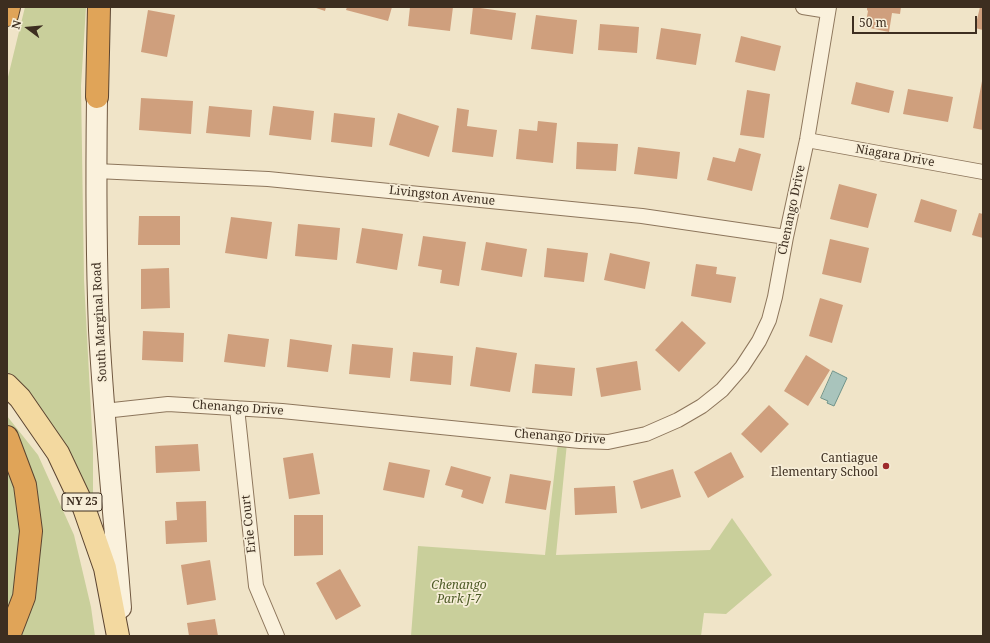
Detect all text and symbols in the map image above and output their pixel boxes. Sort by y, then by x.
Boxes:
north arrow [8,8,48,48]
scale bar [854,8,979,34]
text: 50 m [859,14,887,31]
text: N [8,18,24,31]
street label: Niagara Drive [854,142,936,170]
street label: Chenango Drive [775,164,809,256]
street label: Livingston Avenue [388,183,496,209]
street label: South Marginal Road [90,262,110,382]
street label: Chenango Drive [192,398,284,418]
street label: Chenango Drive [514,427,606,447]
place label: Cantiague Elementary School [771,452,878,480]
marker: Cantiague Elementary School [881,461,891,471]
road number: NY 25 [62,493,102,511]
street label: Erie Court [239,494,259,554]
park label: Chenango Park J-7 [431,579,487,607]

